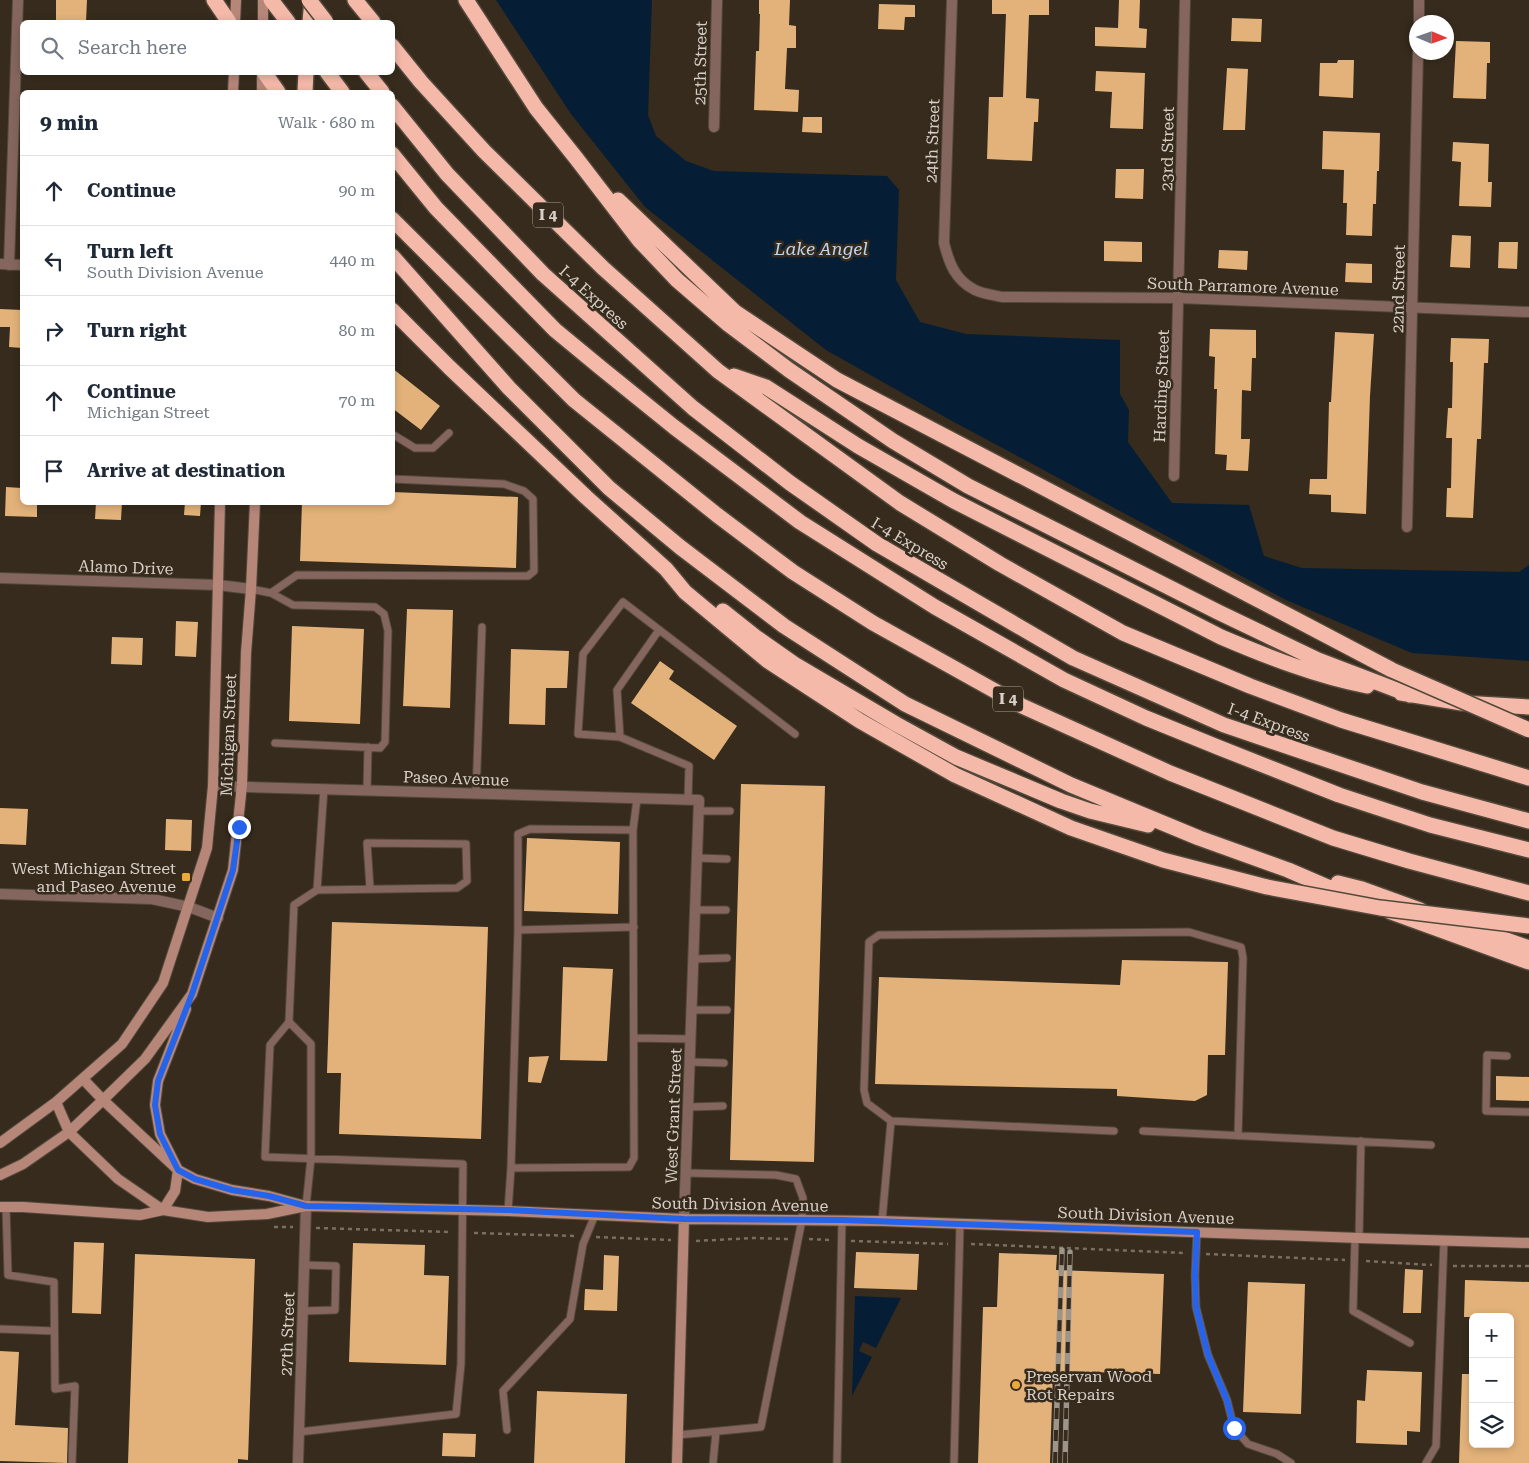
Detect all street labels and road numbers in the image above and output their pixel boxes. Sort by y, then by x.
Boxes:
street label: 25th Street [690,21,711,105]
street label: 24th Street [922,99,943,183]
street label: 23rd Street [1157,107,1178,191]
road number: I 4 [533,202,563,228]
street label: 22nd Street [1388,245,1409,333]
street label: I-4 Express [555,261,632,334]
street label: South Parramore Avenue [1147,274,1339,299]
street label: Harding Street [1150,329,1173,443]
street label: I-4 Express [868,513,952,574]
street label: Alamo Drive [78,556,174,579]
street label: Michigan Street [217,673,240,797]
road number: I 4 [993,686,1023,712]
street label: I-4 Express [1225,699,1313,746]
street label: Paseo Avenue [403,767,510,790]
street label: West Grant Street [662,1048,685,1184]
street label: South Division Avenue [652,1193,829,1216]
street label: South Division Avenue [1057,1203,1235,1228]
street label: 27th Street [277,1292,298,1376]

